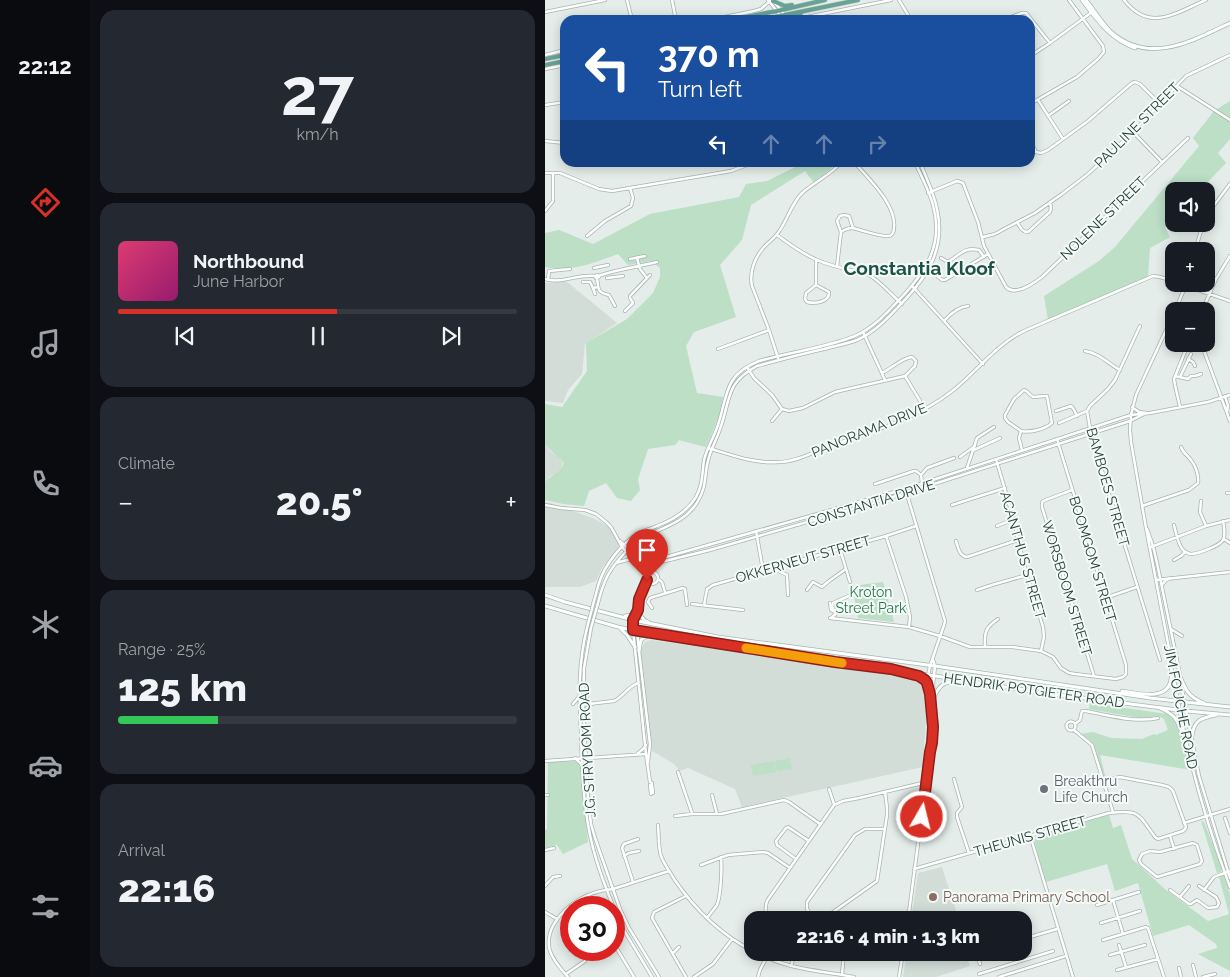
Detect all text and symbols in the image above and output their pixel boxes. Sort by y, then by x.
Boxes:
text: 370 m [658,34,760,75]
icon: left [575,35,640,100]
text: 22:12 [18,53,72,79]
text: 27 [281,54,354,130]
text: Turn left [658,76,742,102]
street label: PAULINE STREET [1091,79,1183,171]
text: km/h [296,125,339,144]
icon: left [704,130,732,158]
icon: ahead [757,130,785,158]
icon: ahead [810,130,838,158]
icon: right [863,130,891,158]
street label: NOLENE STREET [1057,173,1149,263]
map controls [1165,182,1215,352]
button: sound [1165,182,1215,232]
icon: directions [28,185,63,220]
button: + [1165,242,1215,292]
text: Northbound [193,250,304,272]
district label: Constantia Kloof [843,257,996,279]
text: June Harbor [193,272,284,291]
button: − [1165,302,1215,352]
icon: previous [171,322,199,350]
icon: pause [304,322,332,350]
icon: next [437,322,465,350]
icon: music [28,326,63,361]
street label: PANORAMA DRIVE [809,400,929,460]
street label: BAMBOES STREET [1083,426,1133,549]
text: Climate [118,454,175,473]
icon: phone [28,466,63,501]
street label: CONSTANTIA DRIVE [805,476,937,530]
text: 20.5° [276,479,363,524]
text: − [118,486,133,519]
text: + [505,486,517,519]
street label: ACANTHUS STREET [997,489,1049,621]
street label: BOOMGOM STREET [1066,494,1120,624]
street label: WORSBOOM STREET [1039,519,1095,658]
pin [626,529,668,580]
street label: OKKERNEUT STREET [734,532,873,586]
icon: arrive [633,536,661,564]
park label: Kroton Street Park [836,584,907,616]
icon: climate [28,607,63,642]
text: Range · 25% [118,640,205,659]
street label: JIM FOUCHE ROAD [1161,644,1201,770]
text: 125 km [118,665,247,710]
street label: HENDRIK POTGIETER ROAD [943,669,1125,711]
street label: J.G. STRYDOM ROAD [575,682,599,818]
icon: car [28,748,63,783]
place label: Breakthru Life Church [1054,773,1128,805]
marker: Breakthru Life Church [1038,783,1050,795]
position arrow [895,790,947,842]
street label: THEUNIS STREET [972,812,1088,860]
text: Arrival [118,841,165,860]
text: 22:16 [118,866,215,911]
icon: filters [28,889,63,924]
place label: Panorama Primary School [943,889,1110,905]
marker: Panorama Primary School [927,891,939,903]
speed limit sign: 30 [560,896,625,961]
text: 22:16 · 4 min · 1.3 km [796,925,980,947]

